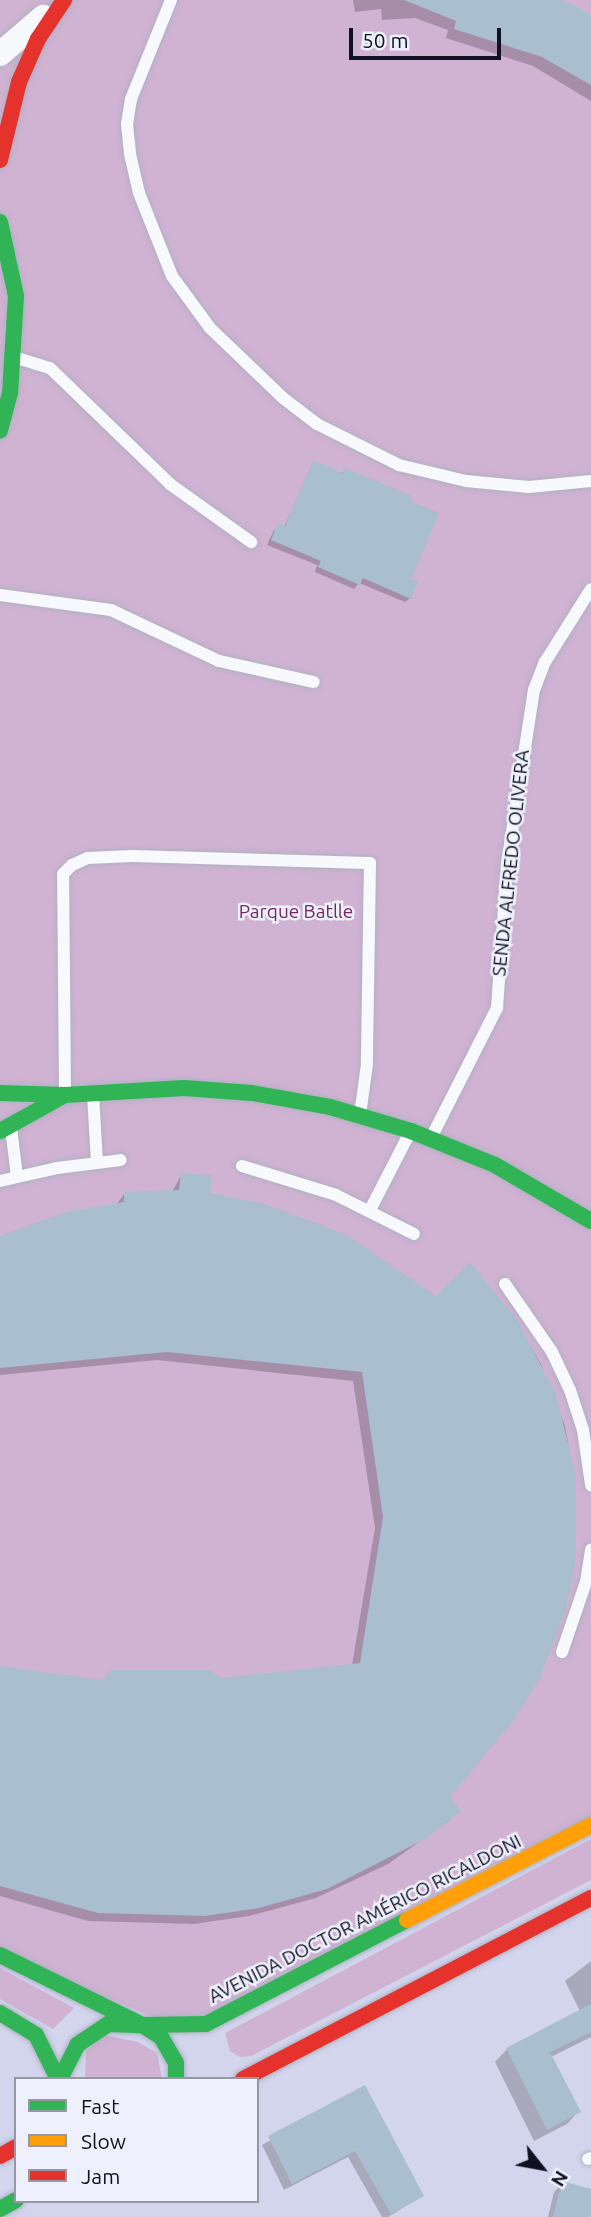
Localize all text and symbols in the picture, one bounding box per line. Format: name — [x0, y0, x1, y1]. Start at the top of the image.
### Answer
scale bar — [353, 14, 505, 58]
text: 50 m — [362, 28, 409, 52]
street label: SENDA ALFREDO OLIVERA — [488, 748, 534, 978]
park label: Parque Batlle — [239, 901, 353, 923]
street label: AVENIDA DOCTOR AMÉRICO RICALDONI — [205, 1830, 525, 2008]
legend — [14, 2077, 259, 2203]
text: Fast — [81, 2094, 119, 2118]
text: Slow — [81, 2129, 126, 2153]
north arrow — [507, 2133, 577, 2203]
text: Jam — [81, 2164, 120, 2188]
text: N — [547, 2167, 573, 2191]

